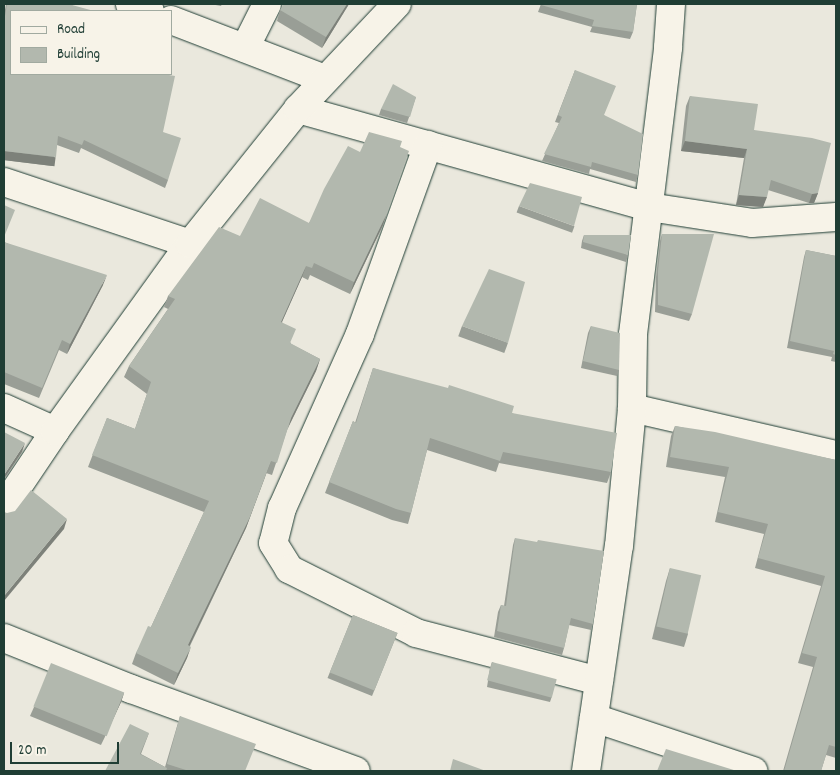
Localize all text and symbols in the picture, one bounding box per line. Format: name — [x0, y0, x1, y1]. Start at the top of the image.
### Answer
legend — [10, 10, 172, 75]
text: Road — [57, 19, 85, 41]
text: Building — [57, 44, 100, 66]
scale bar — [12, 732, 121, 764]
text: 20 m — [18, 740, 46, 762]

